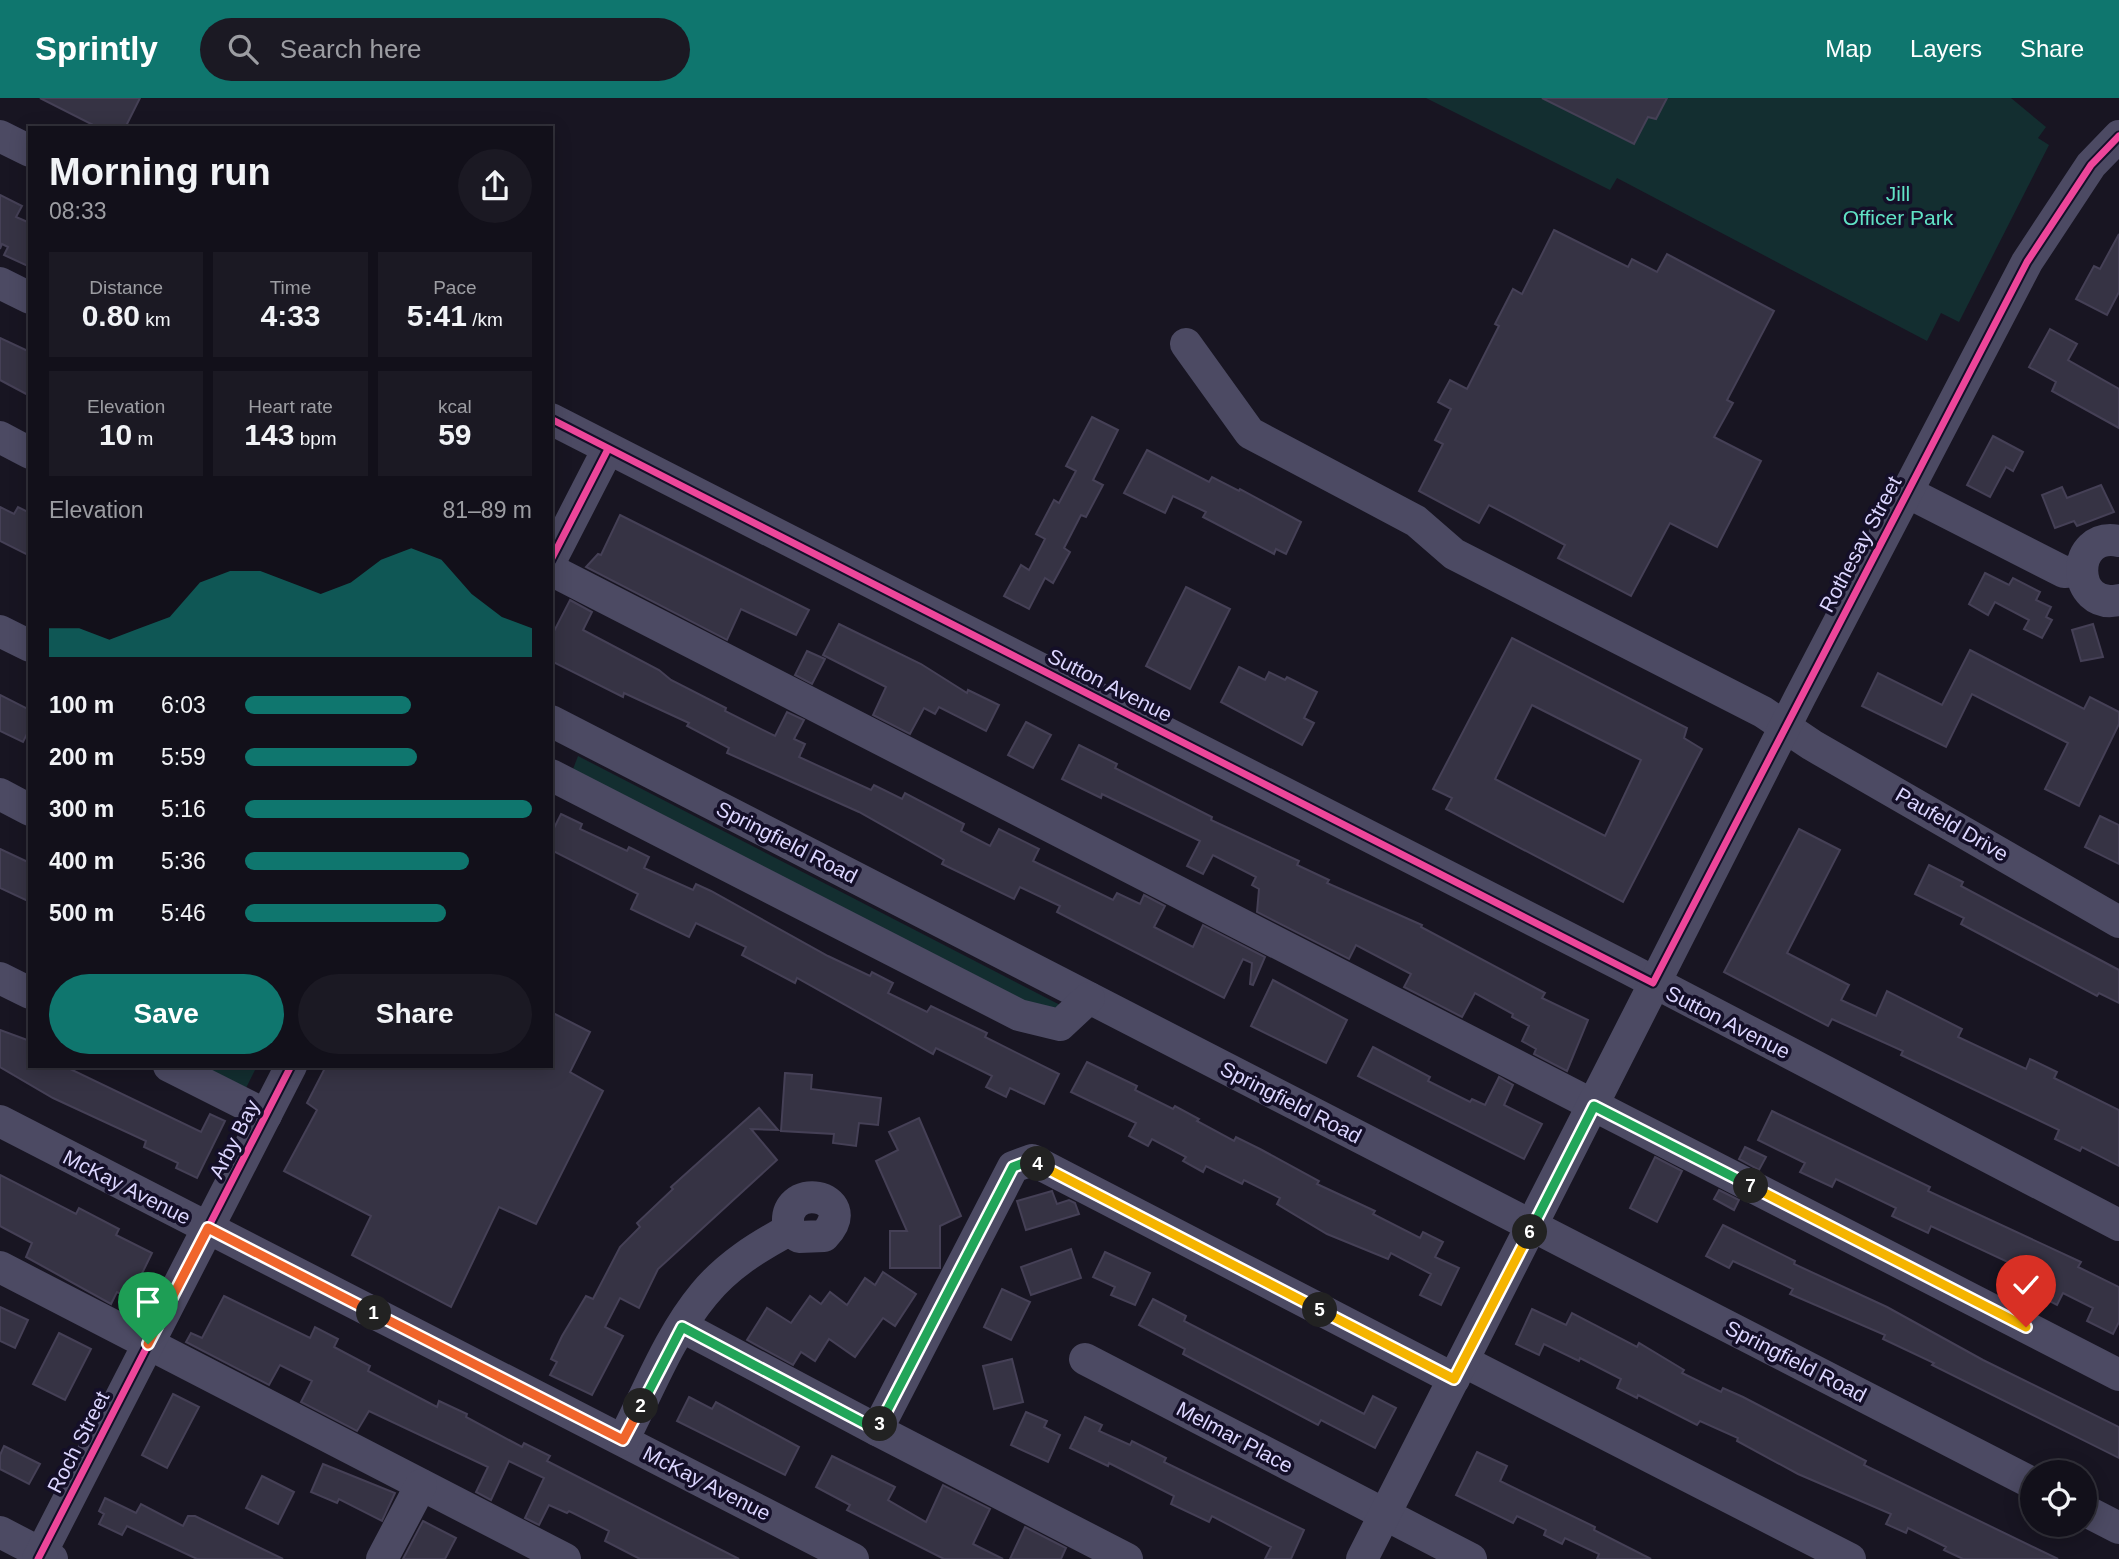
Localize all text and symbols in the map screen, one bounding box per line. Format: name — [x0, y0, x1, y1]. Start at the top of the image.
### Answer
search box — [200, 18, 690, 81]
text: Sprintly — [35, 30, 158, 67]
icon: search — [224, 30, 262, 68]
text: Search here — [280, 34, 422, 64]
text: Map — [1825, 35, 1872, 62]
text: Layers — [1910, 35, 1982, 62]
text: Share — [2020, 35, 2084, 62]
button: share — [458, 149, 532, 223]
text: Morning run — [49, 151, 271, 193]
park label: Jill Officer Park — [1843, 182, 1954, 229]
text: 08:33 — [49, 198, 107, 224]
text: Distance — [89, 277, 163, 298]
text: Time — [270, 277, 311, 298]
text: Pace — [433, 277, 476, 298]
text: 0.80 — [82, 299, 140, 332]
text: 4:33 — [260, 299, 321, 332]
text: 5:41 — [407, 299, 467, 332]
text: km — [140, 309, 171, 330]
text: /km — [467, 309, 503, 330]
text: Elevation — [87, 396, 165, 417]
text: Heart rate — [248, 396, 333, 417]
text: kcal — [438, 396, 472, 417]
text: 10 — [99, 418, 132, 451]
text: 143 — [244, 418, 294, 451]
text: 59 — [438, 418, 472, 451]
text: m — [132, 428, 153, 449]
text: bpm — [294, 428, 337, 449]
street label: Rothesay Street — [1814, 472, 1906, 616]
text: Elevation — [49, 497, 144, 523]
text: 81–89 m — [442, 497, 532, 523]
street label: Sutton Avenue — [1044, 644, 1176, 726]
text: 100 m — [49, 692, 114, 718]
text: 6:03 — [161, 692, 206, 718]
text: 200 m — [49, 744, 114, 770]
text: 5:59 — [161, 744, 206, 770]
street label: Paufeld Drive — [1892, 783, 2012, 865]
text: 300 m — [49, 796, 114, 822]
text: 5:16 — [161, 796, 206, 822]
street label: Springfield Road — [713, 797, 861, 887]
text: 400 m — [49, 848, 114, 874]
text: 5:36 — [161, 848, 206, 874]
text: 500 m — [49, 900, 114, 926]
text: 5:46 — [161, 900, 206, 926]
button: Save — [49, 974, 284, 1054]
button: Share — [298, 974, 532, 1054]
street label: Sutton Avenue — [1662, 981, 1794, 1063]
street label: Springfield Road — [1217, 1057, 1365, 1147]
street label: Arby Bay — [204, 1095, 264, 1182]
street label: McKay Avenue — [60, 1145, 194, 1229]
pin: 4 — [1020, 1146, 1056, 1182]
text: 4 — [1032, 1153, 1043, 1174]
pin: 7 — [1734, 1168, 1768, 1204]
text: 7 — [1745, 1175, 1756, 1196]
pin: 6 — [1512, 1214, 1548, 1250]
text: 6 — [1524, 1221, 1535, 1242]
pin — [1996, 1255, 2056, 1327]
icon: check — [2007, 1266, 2045, 1304]
pin — [118, 1272, 178, 1344]
icon: arrive — [129, 1283, 167, 1321]
pin: 5 — [1302, 1292, 1338, 1328]
pin: 1 — [356, 1296, 392, 1330]
text: 5 — [1314, 1299, 1325, 1320]
text: 1 — [368, 1302, 379, 1323]
street label: Springfield Road — [1722, 1316, 1870, 1406]
street label: Roch Street — [43, 1387, 113, 1497]
pin: 2 — [624, 1388, 658, 1424]
text: 2 — [635, 1395, 646, 1416]
street label: Melmar Place — [1173, 1397, 1297, 1477]
pin: 3 — [862, 1406, 898, 1442]
text: 3 — [874, 1413, 885, 1434]
street label: McKay Avenue — [640, 1441, 774, 1525]
map controls — [2020, 1460, 2097, 1537]
button: locate — [2020, 1460, 2097, 1537]

